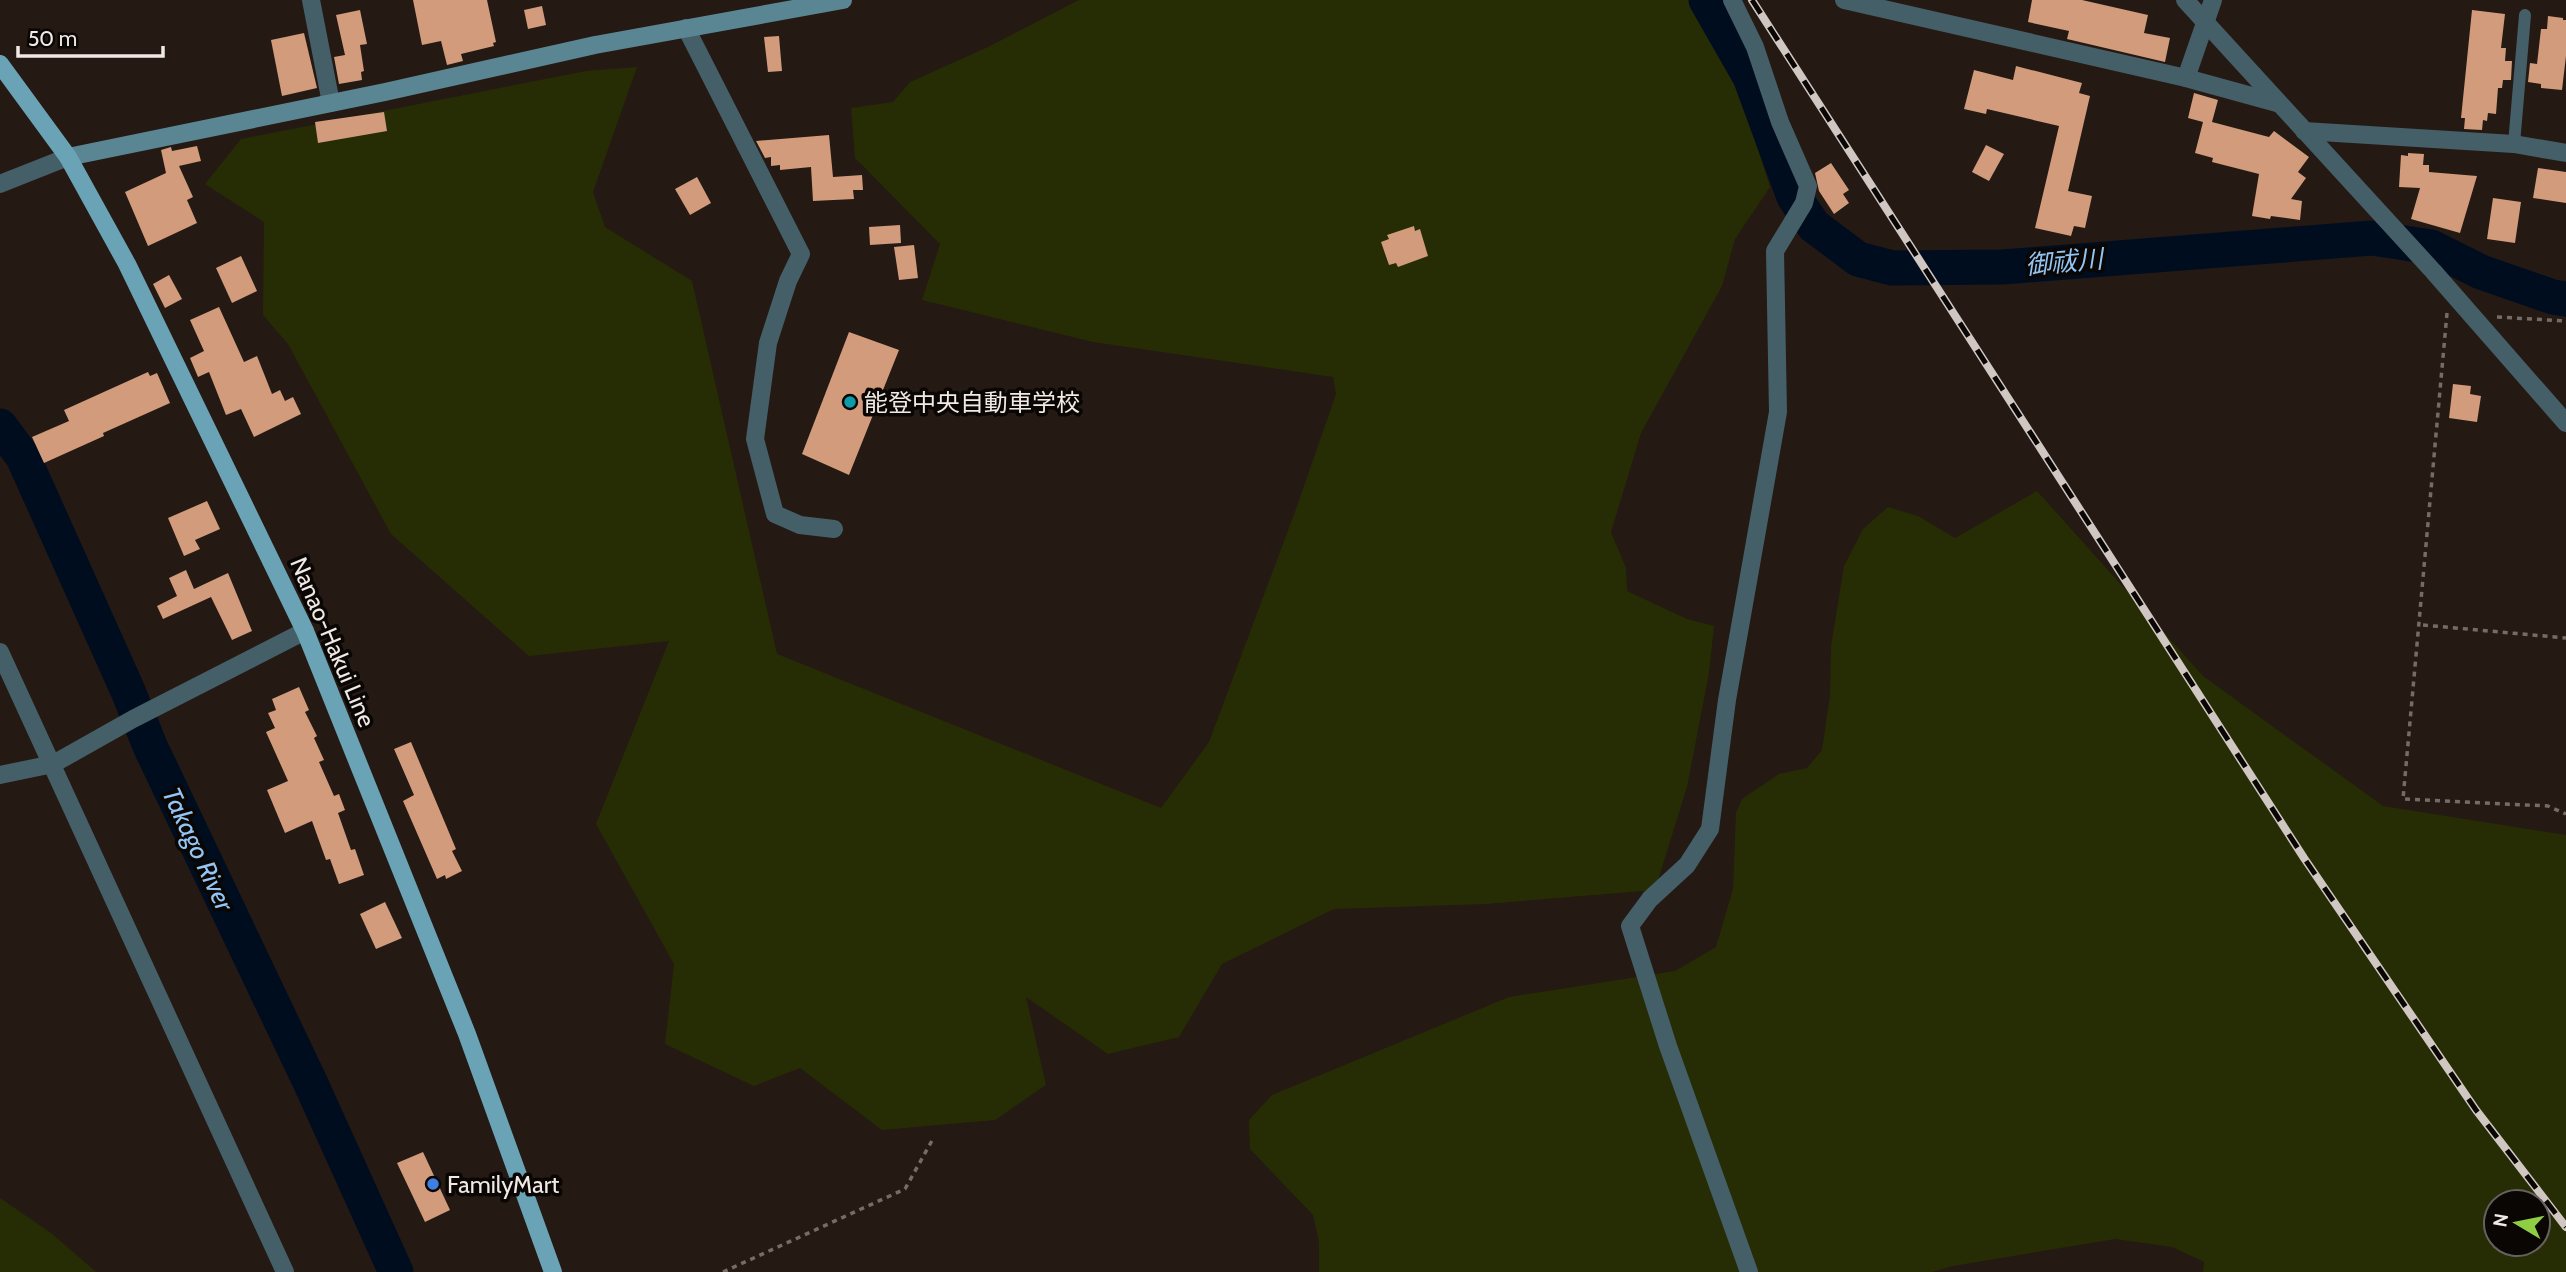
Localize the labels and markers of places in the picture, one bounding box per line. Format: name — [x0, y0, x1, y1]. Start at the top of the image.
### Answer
place label: 能登中央自動車学校 — [864, 388, 1080, 417]
marker: 能登中央自動車学校 — [842, 394, 858, 410]
place label: FamilyMart — [447, 1170, 559, 1199]
marker: FamilyMart — [425, 1176, 441, 1192]

